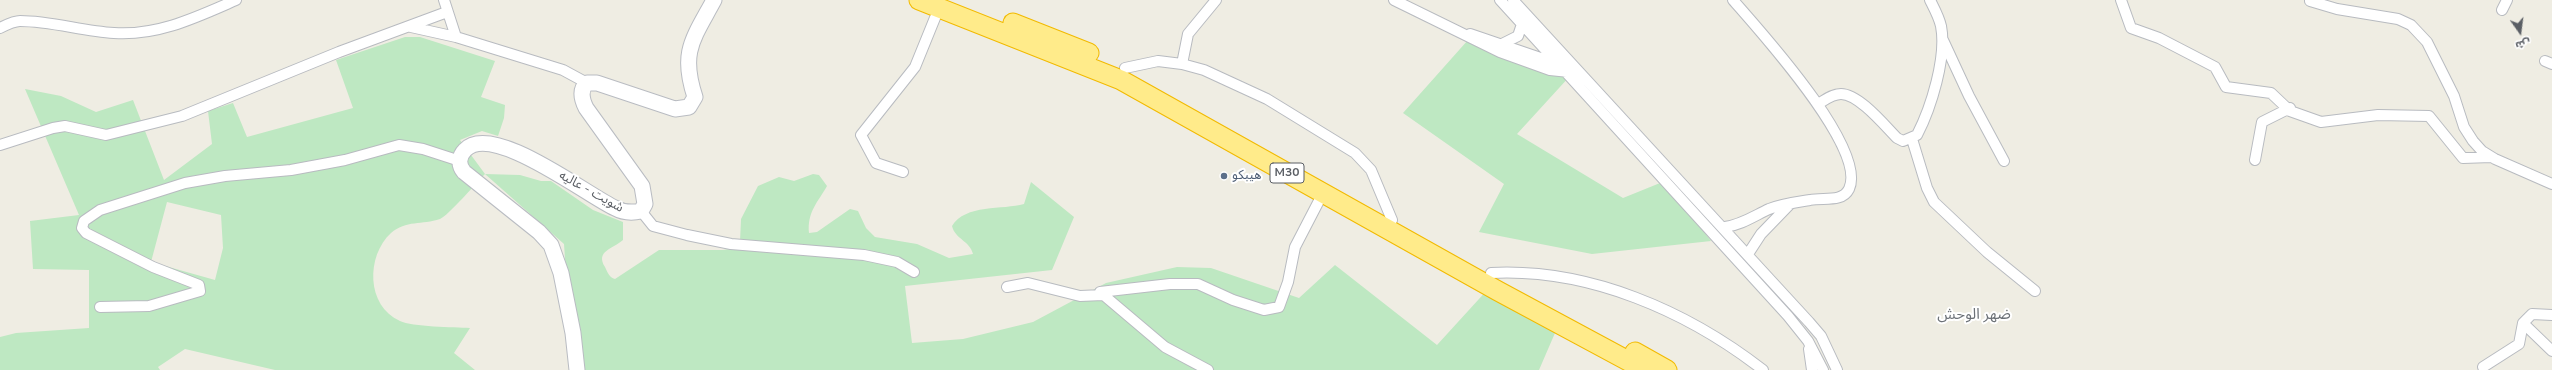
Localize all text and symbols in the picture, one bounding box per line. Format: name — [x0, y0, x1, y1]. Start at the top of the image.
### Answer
north arrow — [2500, 12, 2540, 52]
text: ش — [2514, 35, 2532, 53]
road number: M30 — [1270, 163, 1304, 183]
street label: شويت - عاليه — [556, 168, 626, 216]
place label: هيبكو — [1232, 168, 1262, 184]
marker: هيبكو — [1219, 171, 1229, 181]
district label: ضهر الوحش — [1937, 306, 2011, 324]

